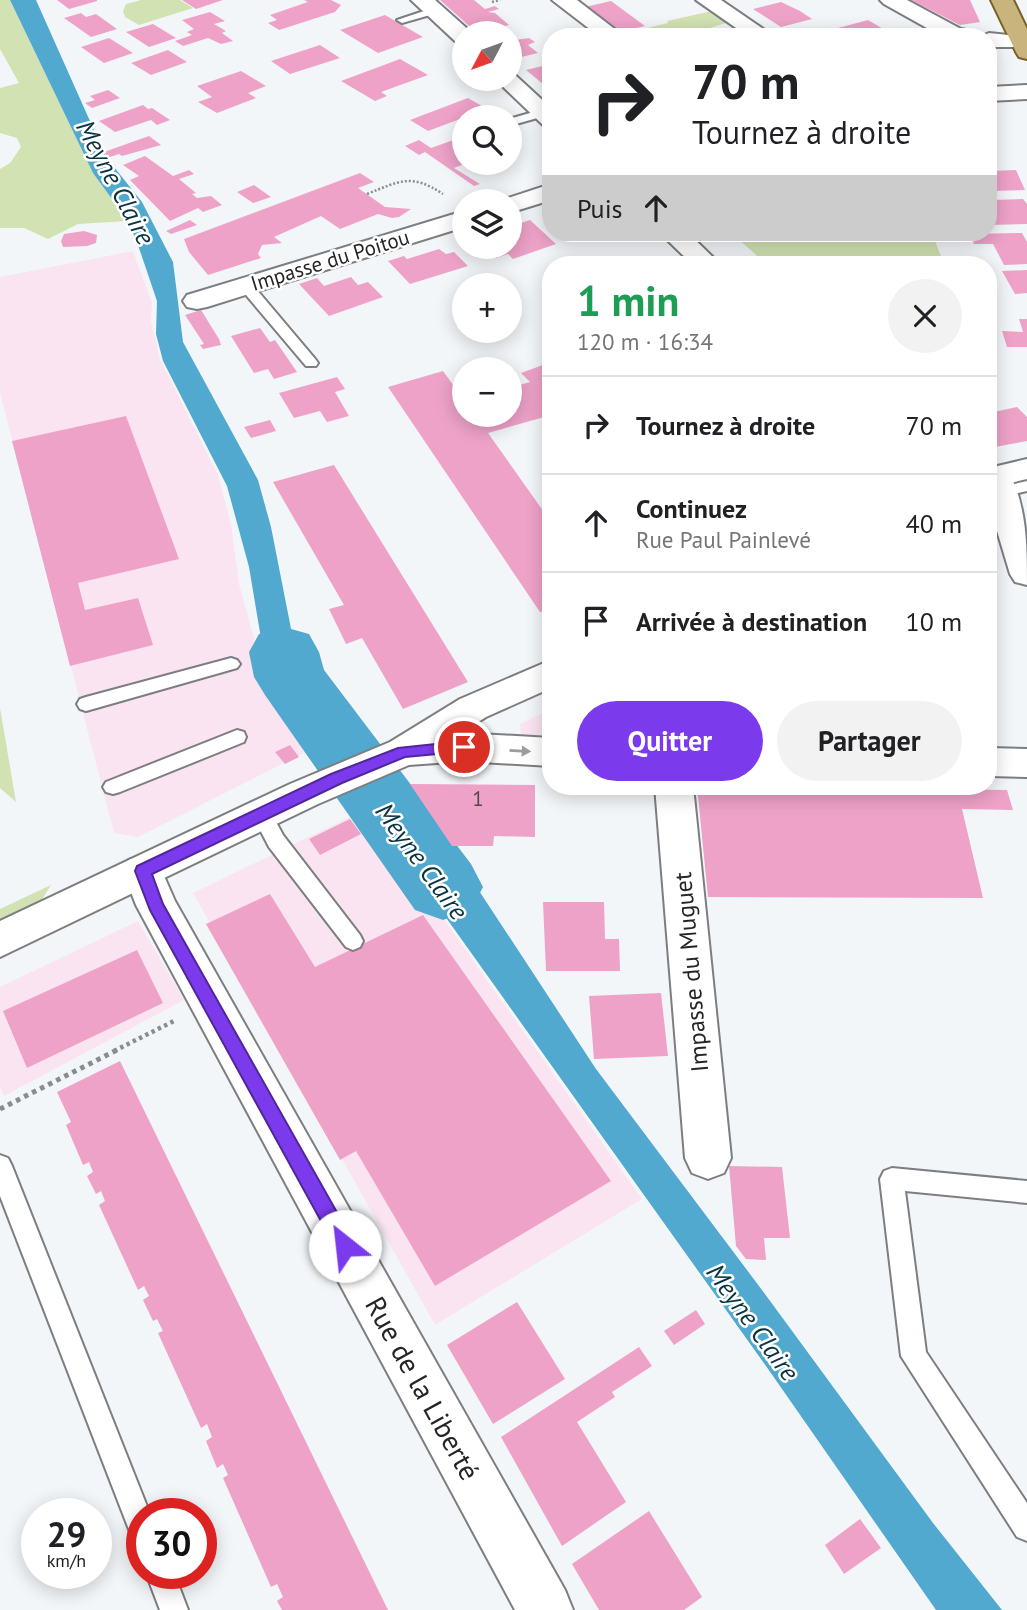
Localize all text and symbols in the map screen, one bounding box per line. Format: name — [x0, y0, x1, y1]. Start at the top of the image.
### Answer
north arrow — [452, 21, 522, 91]
map controls — [452, 21, 522, 427]
text: 70 m — [692, 49, 799, 113]
icon: right — [577, 56, 668, 147]
button: search — [452, 105, 522, 175]
text: Tournez à droite — [692, 111, 911, 153]
water label: Meyne Claire — [69, 114, 163, 250]
button: layers — [452, 189, 522, 259]
icon: ahead — [637, 189, 675, 227]
text: Puis — [577, 192, 623, 225]
street label: Impasse du Poitou — [247, 223, 413, 297]
button: + — [452, 273, 522, 343]
text: 1 min — [577, 273, 679, 328]
button: close — [888, 279, 962, 353]
text: 120 m · 16:34 — [577, 327, 713, 356]
button: − — [452, 357, 522, 427]
icon: right — [577, 406, 615, 444]
text: Tournez à droite — [636, 409, 815, 442]
text: 70 m — [906, 409, 962, 442]
text: Continuez — [636, 492, 747, 525]
icon: ahead — [577, 504, 615, 542]
text: 40 m — [906, 507, 962, 540]
text: Rue Paul Painlevé — [636, 525, 811, 554]
icon: arrive — [577, 602, 615, 640]
text: Arrivée à destination — [636, 605, 867, 638]
text: 10 m — [906, 605, 962, 638]
button: Quitter — [577, 701, 763, 781]
button: Partager — [777, 701, 962, 781]
pin — [434, 717, 494, 777]
icon: arrive — [445, 728, 483, 766]
one-way arrow — [509, 745, 531, 756]
house number: 1 — [472, 785, 484, 812]
water label: Meyne Claire — [368, 796, 476, 926]
street label: Impasse du Muguet — [667, 871, 715, 1073]
position arrow — [308, 1209, 382, 1283]
water label: Meyne Claire — [699, 1257, 807, 1387]
street label: Rue de la Liberté — [357, 1290, 489, 1486]
speed limit sign: 30 — [126, 1498, 217, 1589]
text: 29 — [47, 1511, 86, 1557]
text: km/h — [47, 1549, 86, 1572]

